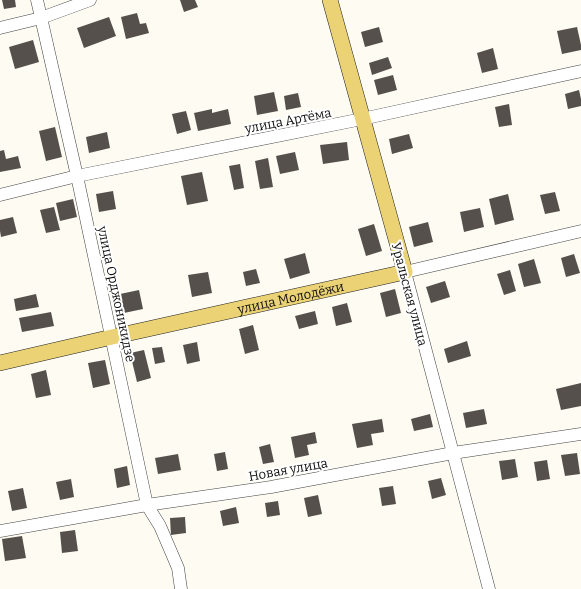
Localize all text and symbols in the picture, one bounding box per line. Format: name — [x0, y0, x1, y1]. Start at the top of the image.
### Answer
street label: улица Артёма — [243, 105, 333, 136]
street label: улица Орджоникидзе — [95, 224, 138, 363]
street label: Уральская улица — [388, 241, 431, 348]
street label: улица Молодёжи — [235, 279, 346, 317]
street label: Новая улица — [247, 455, 329, 484]

